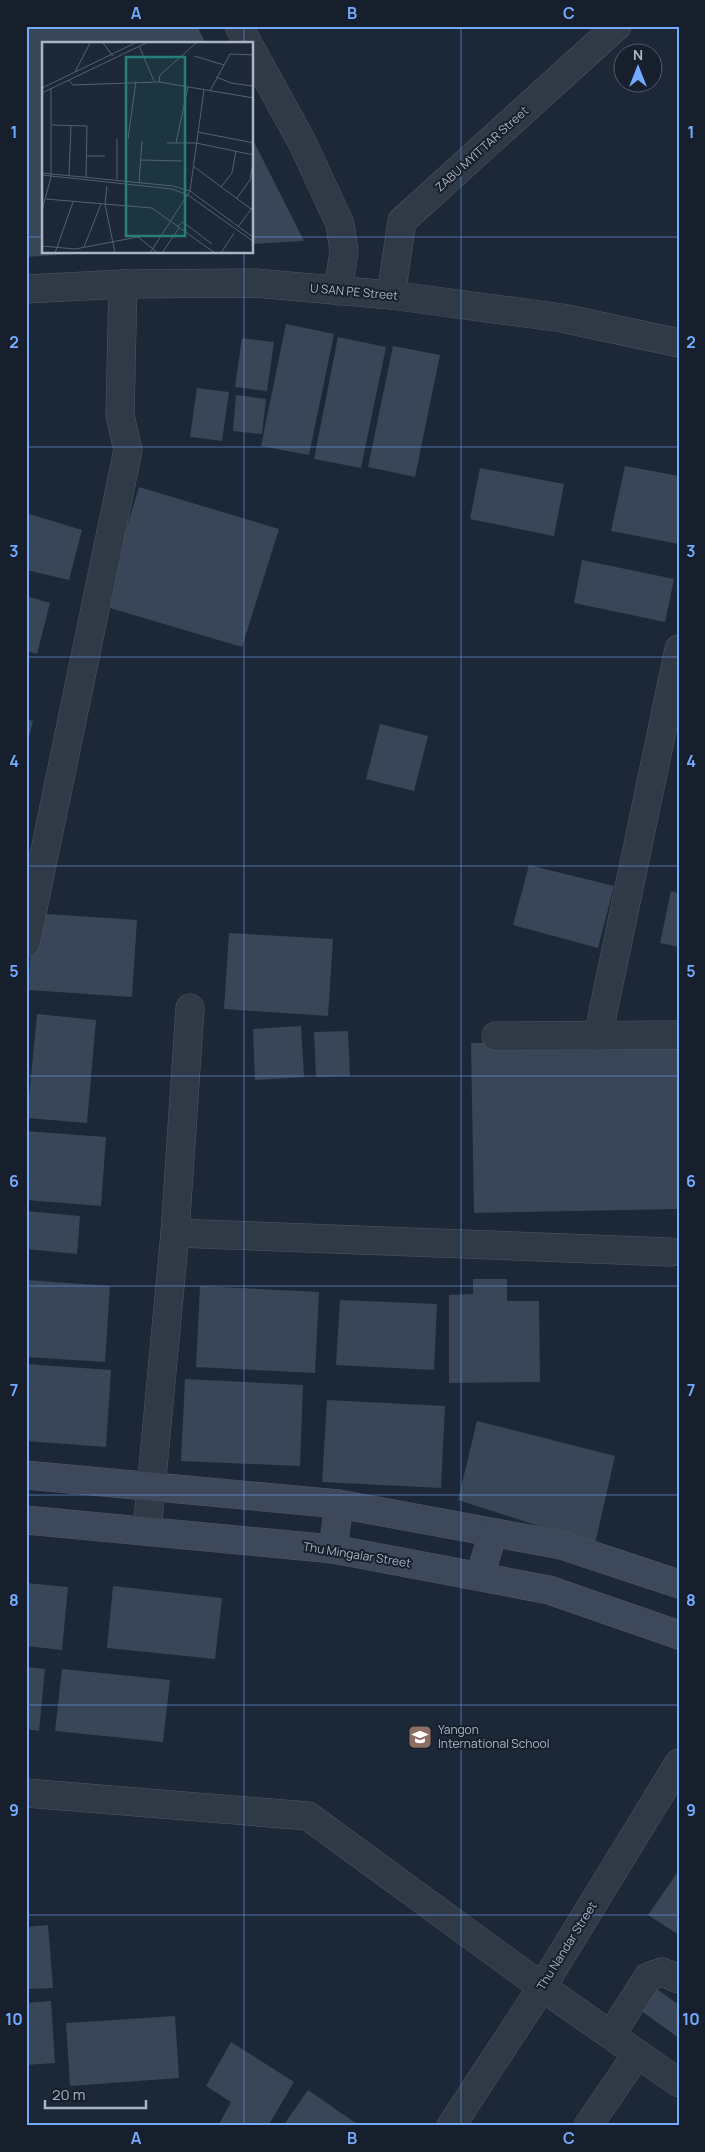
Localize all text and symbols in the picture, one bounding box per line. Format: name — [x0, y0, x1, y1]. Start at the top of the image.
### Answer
text: A — [131, 2, 142, 24]
text: B — [347, 2, 357, 24]
text: C — [563, 2, 575, 24]
inset map — [42, 42, 254, 254]
north arrow — [612, 42, 662, 92]
text: N — [633, 45, 643, 64]
street label: ZABU MYITTAR Street — [431, 102, 532, 195]
text: 1 — [10, 121, 18, 143]
text: 1 — [687, 121, 695, 143]
street label: U SAN PE Street — [309, 279, 399, 304]
text: 2 — [9, 331, 19, 353]
text: 2 — [686, 331, 696, 353]
text: 3 — [9, 540, 19, 562]
text: 3 — [686, 540, 696, 562]
text: 4 — [9, 750, 19, 772]
text: 4 — [686, 750, 696, 772]
text: 5 — [9, 960, 19, 982]
text: 5 — [686, 960, 696, 982]
text: 6 — [9, 1170, 19, 1192]
text: 6 — [686, 1170, 696, 1192]
text: 7 — [10, 1379, 18, 1401]
text: 7 — [687, 1379, 695, 1401]
street label: Thu Mingalar Street — [302, 1538, 412, 1571]
text: 8 — [9, 1589, 19, 1611]
text: 8 — [686, 1589, 696, 1611]
place label: Yangon International School — [438, 1721, 550, 1752]
school or university icon: Yangon International School — [407, 1724, 433, 1750]
text: 9 — [9, 1799, 19, 1821]
text: 9 — [686, 1799, 696, 1821]
street label: Thu Nandar Street — [532, 1898, 601, 1993]
text: 10 — [5, 2008, 23, 2030]
text: 10 — [682, 2008, 700, 2030]
scale bar — [45, 2077, 146, 2109]
text: 20 m — [52, 2084, 85, 2105]
text: A — [131, 2127, 142, 2149]
text: B — [347, 2127, 357, 2149]
text: C — [563, 2127, 575, 2149]

